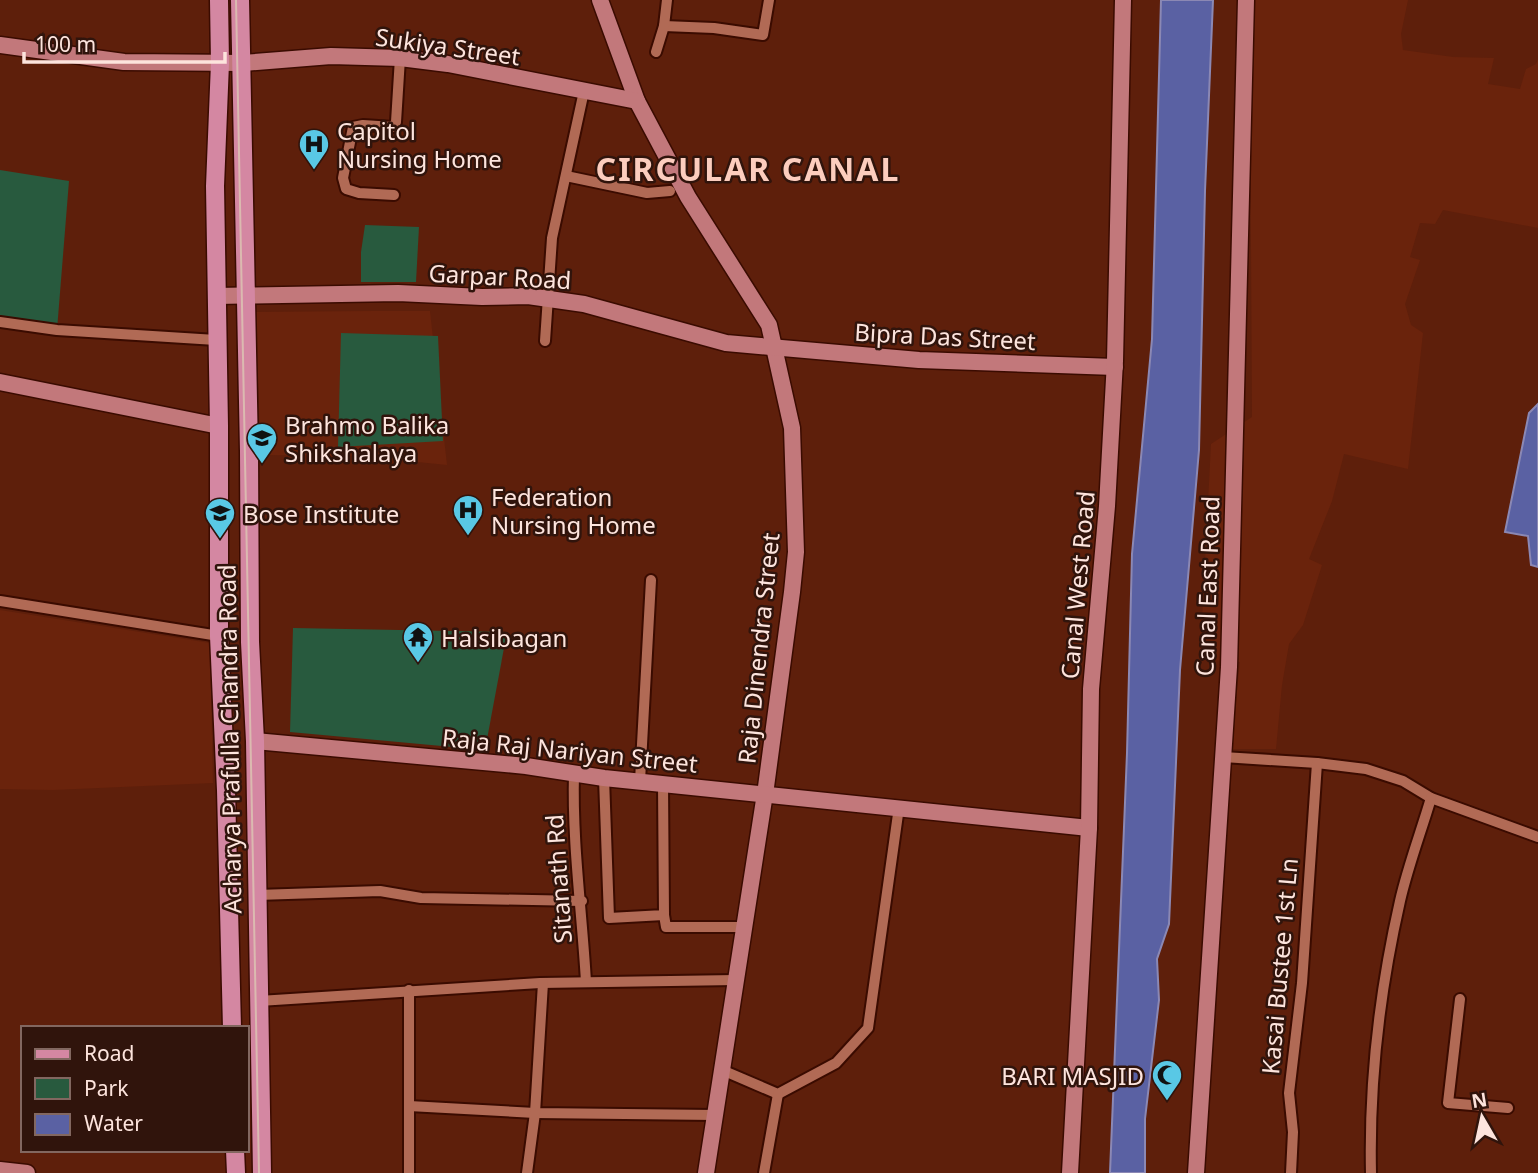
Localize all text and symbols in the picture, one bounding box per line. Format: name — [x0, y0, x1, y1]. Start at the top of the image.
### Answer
street label: Sukiya Street — [373, 20, 523, 73]
scale bar — [24, 21, 226, 65]
text: 100 m — [35, 30, 96, 58]
place label: Capitol Nursing Home — [337, 114, 502, 175]
hospital icon: Capitol Nursing Home — [297, 127, 331, 171]
district label: CIRCULAR CANAL — [596, 147, 900, 190]
street label: Garpar Road — [428, 256, 572, 296]
street label: Bipra Das Street — [854, 315, 1037, 357]
place label: Brahmo Balika Shikshalaya — [285, 408, 449, 469]
school or university icon: Brahmo Balika Shikshalaya — [245, 421, 279, 465]
place label: Federation Nursing Home — [491, 480, 656, 541]
street label: Canal West Road — [1052, 490, 1102, 680]
hospital icon: Federation Nursing Home — [451, 493, 485, 537]
street label: Canal East Road — [1187, 495, 1227, 677]
school or university icon: Bose Institute — [203, 496, 237, 540]
place label: Bose Institute — [243, 497, 399, 530]
street label: Raja Dinendra Street — [729, 531, 787, 765]
street label: Acharya Prafulla Chandra Road — [209, 564, 249, 914]
temple icon: Halsibagan — [401, 620, 435, 664]
place label: Halsibagan — [441, 621, 567, 654]
street label: Raja Raj Nariyan Street — [441, 720, 700, 780]
street label: Sitanath Rd — [537, 813, 579, 945]
street label: Kasai Bustee 1st Ln — [1253, 856, 1305, 1076]
legend — [21, 1026, 248, 1152]
text: Road — [84, 1039, 134, 1067]
mosque icon: BARI MASJID — [1150, 1058, 1184, 1102]
place label: BARI MASJID — [1001, 1059, 1144, 1092]
text: Park — [84, 1074, 129, 1102]
north arrow — [1447, 1082, 1517, 1152]
text: N — [1470, 1086, 1489, 1114]
text: Water — [84, 1109, 143, 1137]

